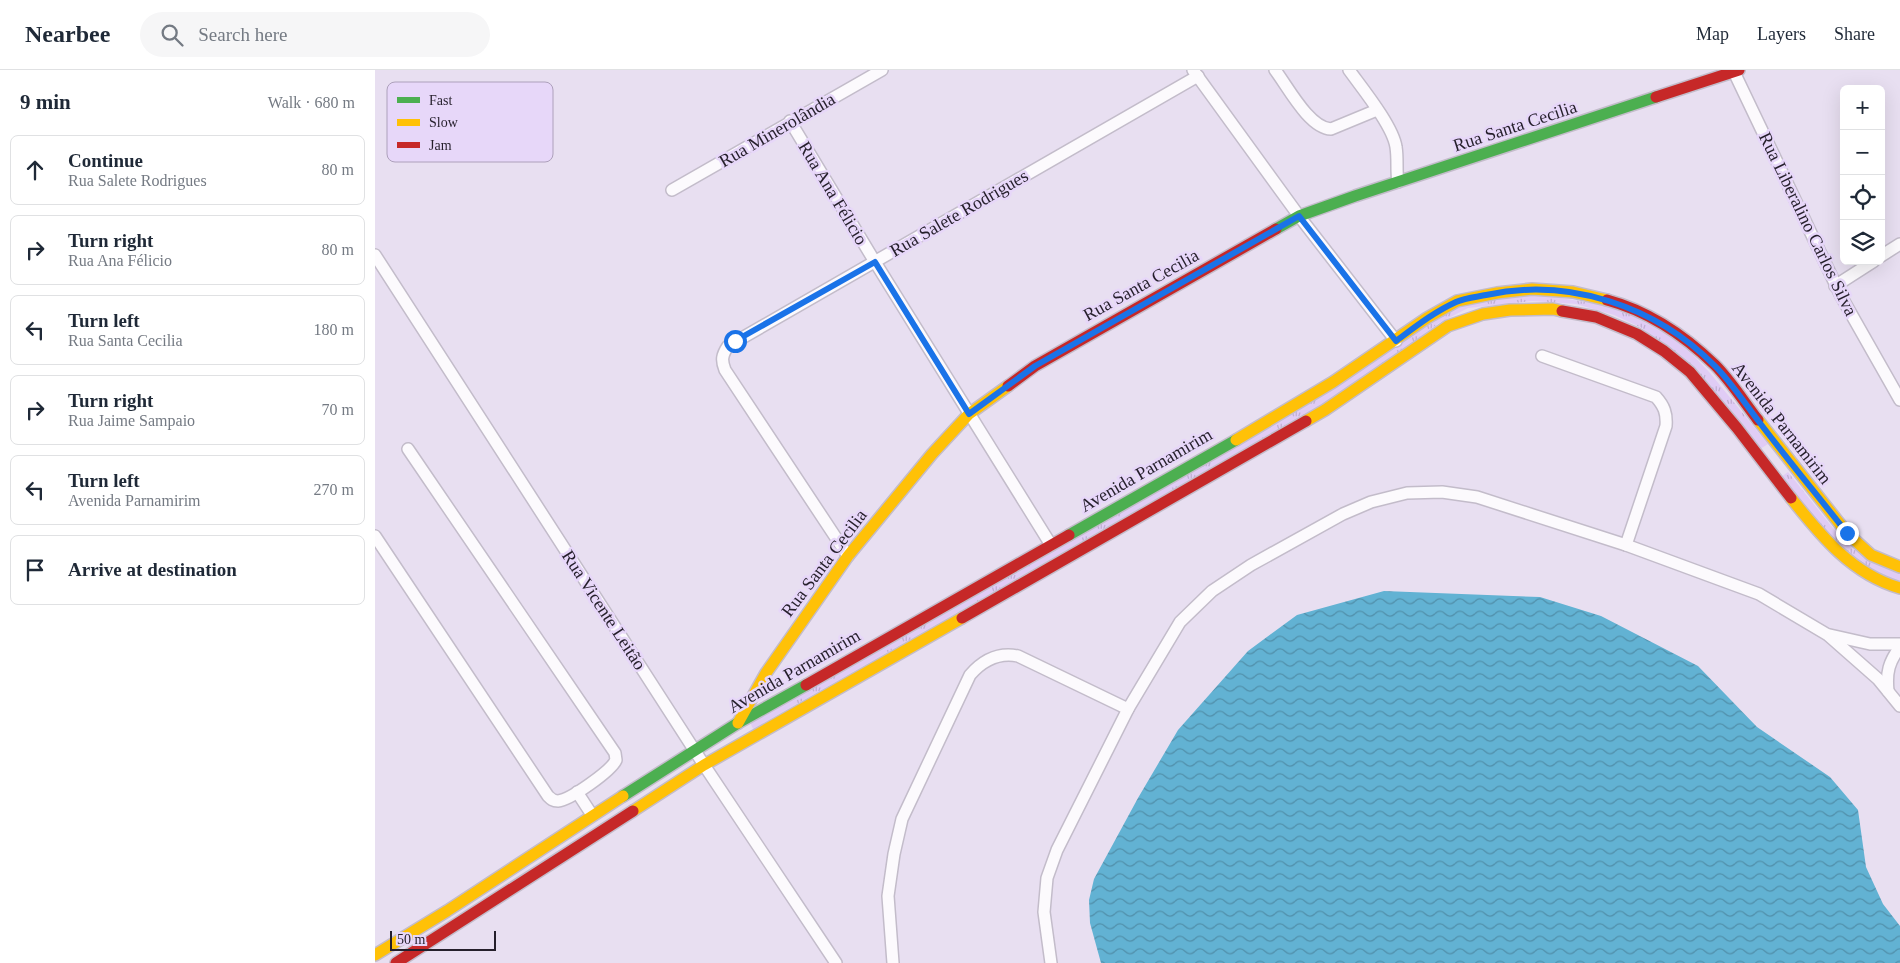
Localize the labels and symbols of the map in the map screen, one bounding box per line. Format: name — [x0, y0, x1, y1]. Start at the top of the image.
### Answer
legend — [387, 82, 553, 162]
street label: Rua Minerolândia — [716, 89, 839, 171]
text: Fast — [429, 93, 452, 108]
street label: Rua Santa Cecilia — [1451, 97, 1579, 155]
text: Slow — [429, 115, 459, 130]
street label: Rua Liberalino Carlos Silva — [1755, 129, 1861, 319]
text: Jam — [429, 138, 452, 153]
street label: Rua Ana Félicio — [794, 138, 872, 248]
street label: Rua Salete Rodrigues — [886, 165, 1032, 261]
street label: Rua Santa Cecilia — [1080, 245, 1202, 325]
route start — [724, 330, 747, 353]
street label: Avenida Parnamirim — [1728, 358, 1836, 488]
street label: Avenida Parnamirim — [1076, 424, 1216, 516]
street label: Rua Santa Cecilia — [777, 505, 871, 621]
route end — [1836, 522, 1859, 545]
street label: Rua Vicente Leitão — [558, 546, 650, 674]
street label: Avenida Parnamirim — [724, 625, 864, 717]
scale bar — [390, 928, 496, 951]

